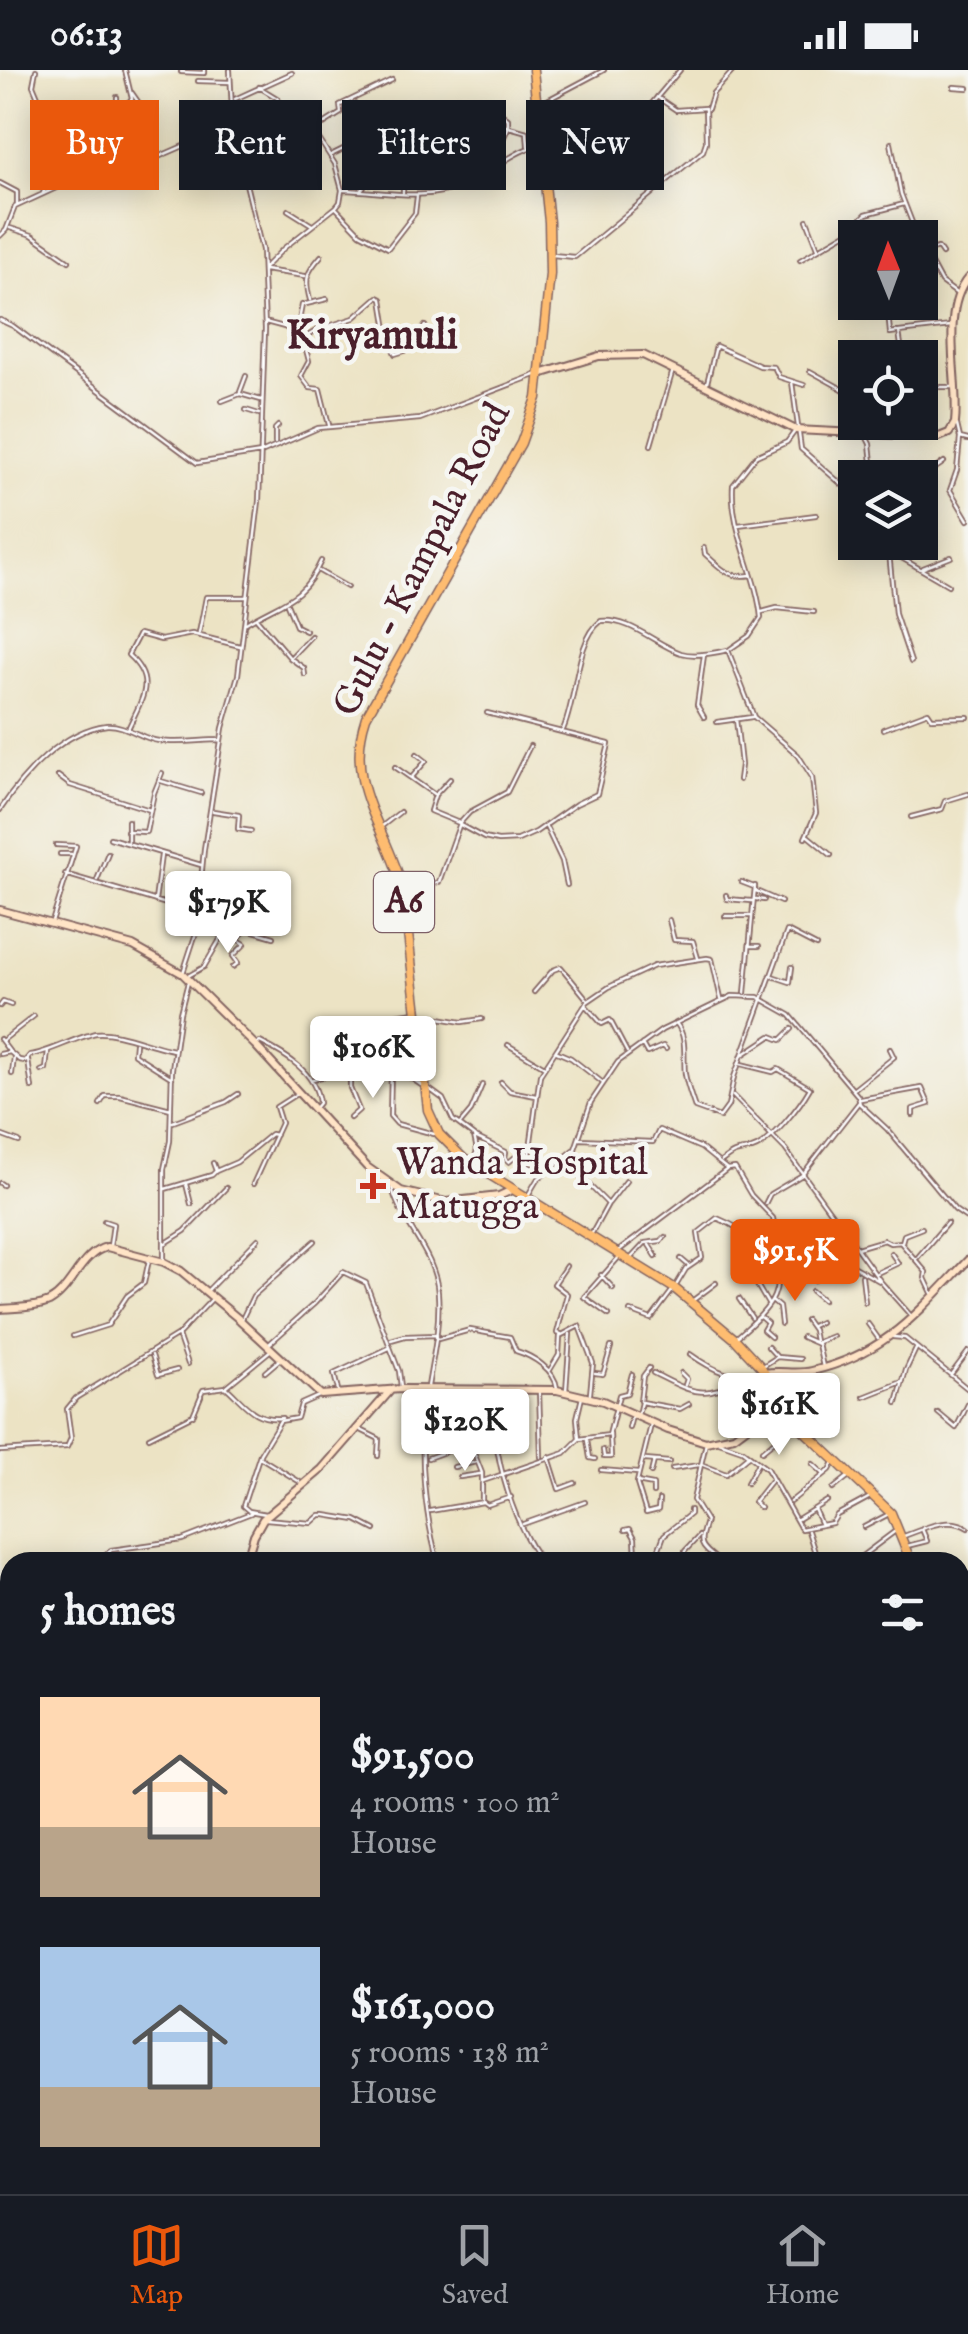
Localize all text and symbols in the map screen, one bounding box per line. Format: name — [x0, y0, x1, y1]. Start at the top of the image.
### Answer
text: 06:13 — [50, 11, 123, 59]
chip: Buy — [30, 100, 159, 190]
chip: Rent — [179, 100, 322, 190]
chip: Filters — [342, 100, 506, 190]
chip: New — [526, 100, 664, 190]
north arrow — [838, 220, 938, 320]
map controls — [838, 220, 938, 560]
district label: Kiryamuli — [286, 310, 458, 363]
button: locate — [838, 340, 938, 440]
street label: Gulu - Kampala Road — [323, 395, 523, 725]
button: layers — [838, 460, 938, 560]
pin: $179K — [158, 871, 298, 956]
road number: A6 — [374, 872, 434, 932]
text: $179K — [187, 883, 269, 924]
pin: $106K — [303, 1016, 443, 1101]
text: $106K — [332, 1028, 414, 1069]
place label: Wanda Hospital Matugga — [396, 1140, 648, 1232]
marker: Wanda Hospital Matugga — [360, 1173, 386, 1199]
pin: $91.5K — [714, 1219, 876, 1304]
text: $91.5K — [752, 1231, 838, 1272]
pin: $161K — [709, 1373, 849, 1458]
text: $161K — [740, 1385, 818, 1426]
pin: $120K — [395, 1389, 535, 1474]
text: $120K — [423, 1401, 507, 1442]
icon: filters — [875, 1585, 930, 1640]
text: 5 homes — [40, 1586, 176, 1639]
text: $91,500 — [350, 1730, 475, 1783]
icon: home — [120, 1737, 240, 1857]
text: 4 rooms · 100 m² — [350, 1783, 560, 1824]
text: House — [350, 1824, 437, 1865]
text: $161,000 — [350, 1980, 495, 2033]
icon: home — [120, 1987, 240, 2107]
text: 5 rooms · 138 m² — [350, 2033, 549, 2074]
text: House — [350, 2074, 437, 2115]
tab: Map — [129, 2218, 184, 2313]
tab: Saved — [442, 2218, 508, 2313]
tab: Home — [766, 2218, 839, 2313]

